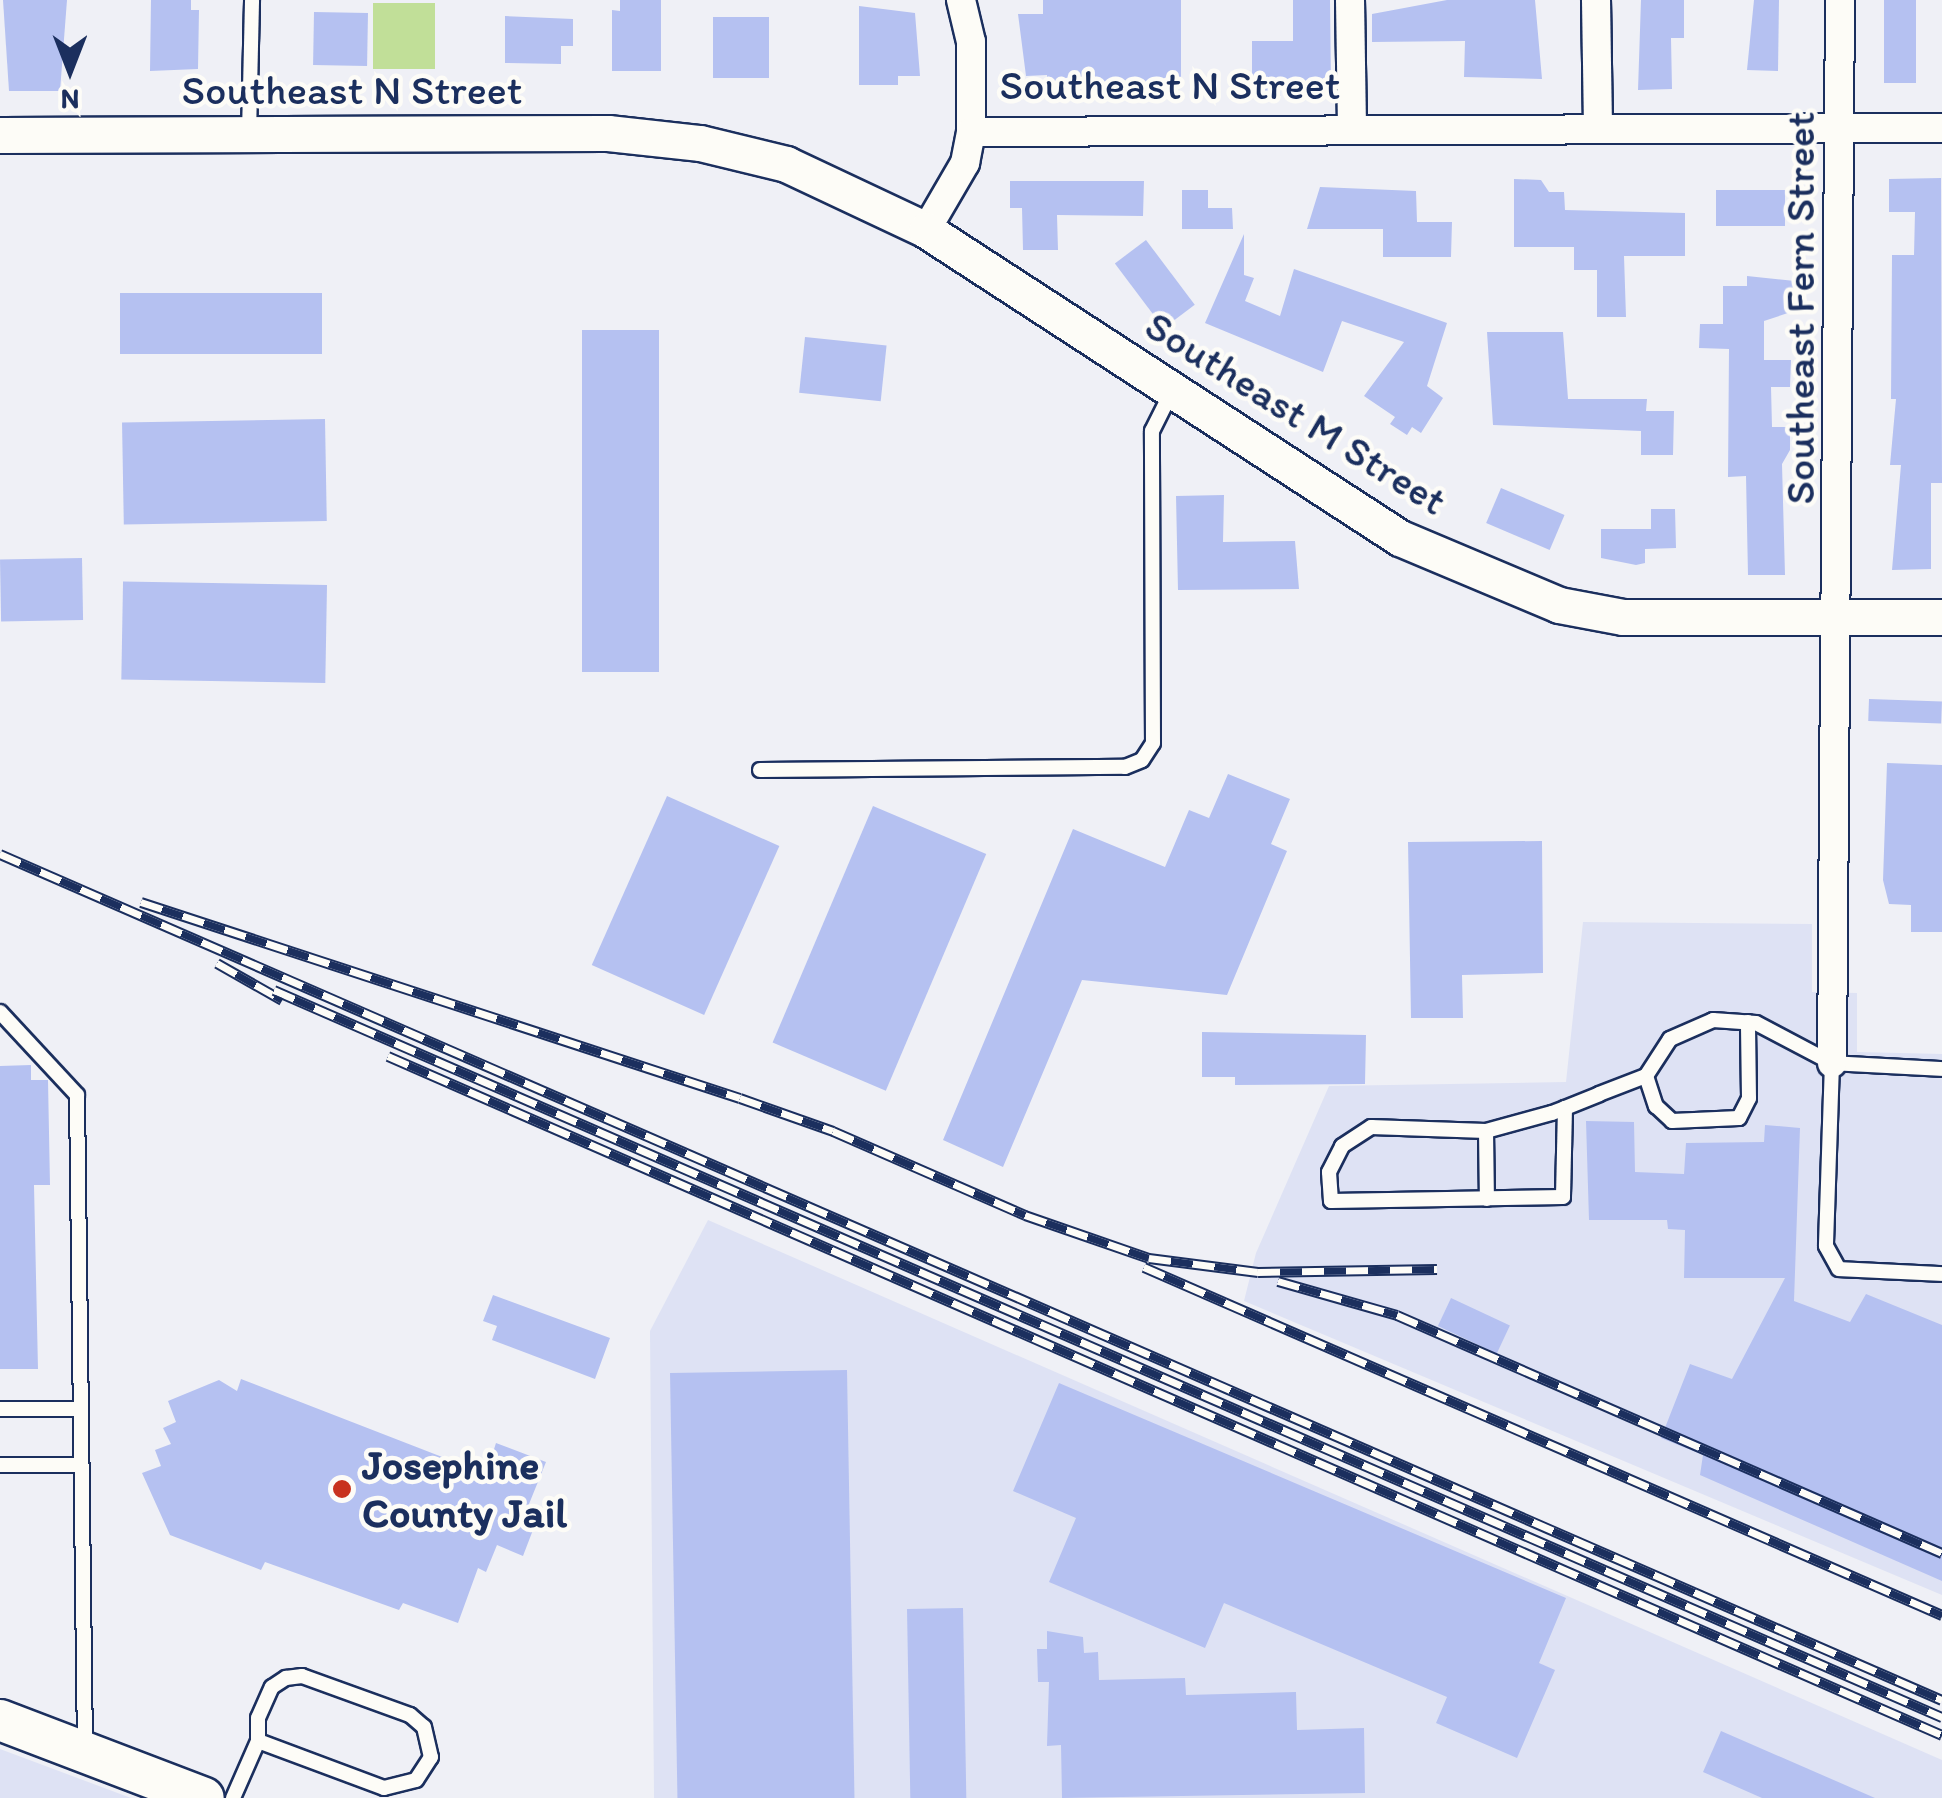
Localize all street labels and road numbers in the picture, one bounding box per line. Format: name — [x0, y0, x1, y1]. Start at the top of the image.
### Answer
street label: Southeast N Street — [1000, 60, 1340, 110]
street label: Southeast N Street — [182, 65, 522, 115]
street label: Southeast Fern Street — [1775, 112, 1825, 504]
street label: Southeast M Street — [1136, 300, 1456, 526]

